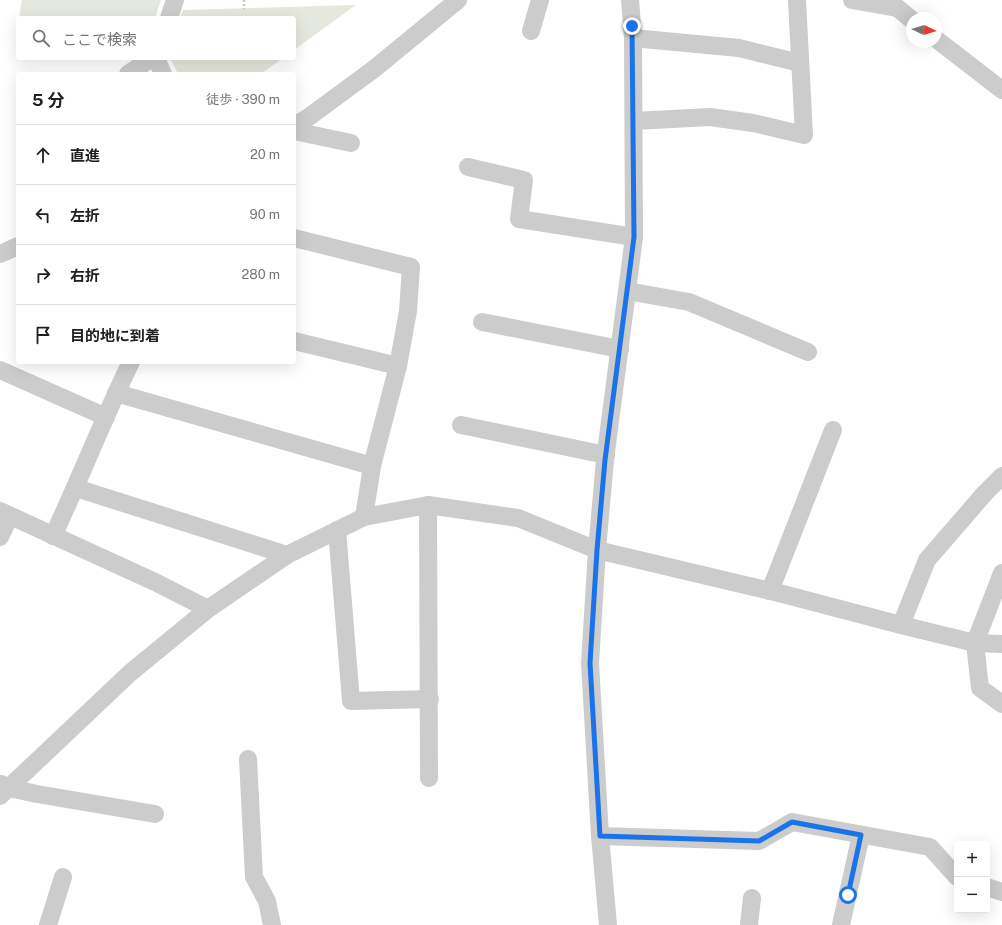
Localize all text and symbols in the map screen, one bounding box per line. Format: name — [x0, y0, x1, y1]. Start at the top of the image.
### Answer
north arrow — [906, 12, 942, 48]
search box — [16, 16, 296, 60]
route end — [623, 17, 641, 35]
icon: search — [30, 27, 52, 49]
text: ここで検索 — [62, 31, 137, 48]
text: 5 分 — [32, 90, 64, 110]
text: 徒歩 · 390 m — [206, 92, 280, 107]
icon: ahead — [32, 144, 54, 166]
text: 直進 — [70, 147, 100, 164]
text: 20 m — [250, 147, 280, 162]
icon: left — [32, 204, 54, 226]
text: 左折 — [70, 207, 100, 224]
text: 90 m — [250, 207, 280, 222]
icon: right — [32, 264, 54, 286]
text: 右折 — [70, 267, 100, 284]
text: 280 m — [242, 267, 280, 282]
icon: arrive — [32, 324, 54, 346]
text: 目的地に到着 — [70, 327, 160, 344]
map controls — [954, 841, 990, 913]
button: + — [954, 841, 990, 877]
button: − — [954, 877, 990, 913]
route start — [839, 886, 857, 904]

